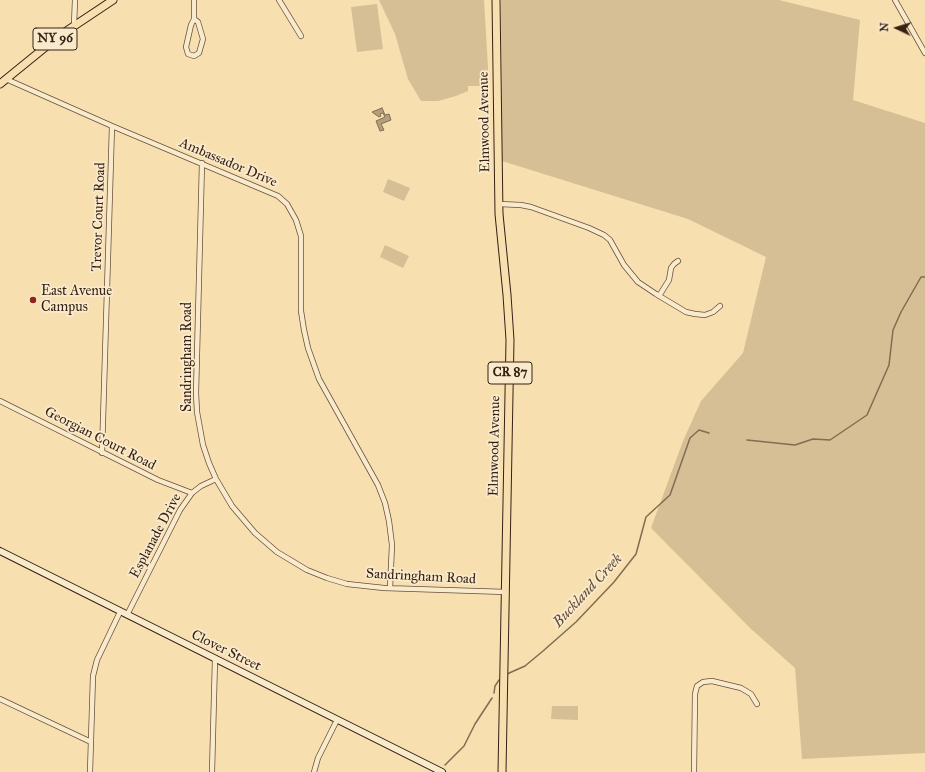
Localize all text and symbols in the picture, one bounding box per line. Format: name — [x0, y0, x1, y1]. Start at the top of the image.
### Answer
north arrow — [877, 8, 917, 48]
text: N — [878, 22, 891, 32]
road number: NY 96 — [33, 28, 77, 50]
street label: Elmwood Avenue — [476, 71, 494, 173]
street label: Ambassador Drive — [177, 135, 279, 191]
street label: Trevor Court Road — [89, 162, 109, 272]
place label: East Avenue Campus — [41, 284, 112, 316]
marker: East Avenue Campus — [28, 295, 38, 305]
street label: Sandringham Road — [180, 302, 196, 412]
road number: CR 87 — [488, 362, 532, 384]
street label: Elmwood Avenue — [486, 395, 504, 497]
street label: Georgian Court Road — [42, 404, 158, 474]
street label: Esplanade Drive — [127, 491, 185, 581]
water label: Buckland Creek — [549, 550, 627, 632]
street label: Sandringham Road — [366, 566, 476, 588]
street label: Clover Street — [188, 627, 264, 675]

